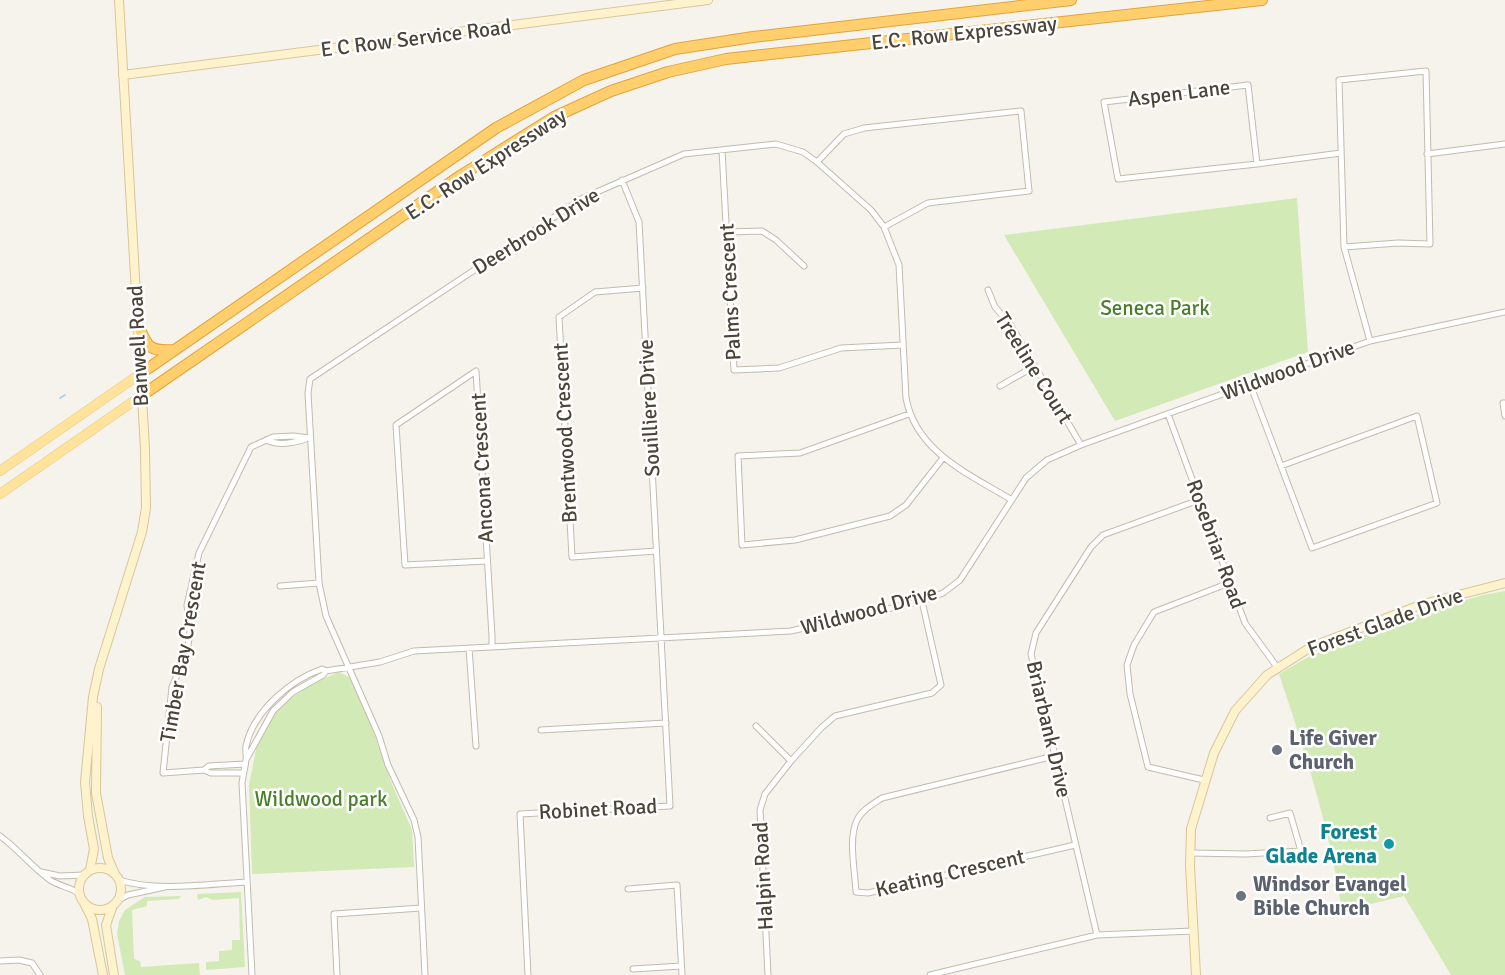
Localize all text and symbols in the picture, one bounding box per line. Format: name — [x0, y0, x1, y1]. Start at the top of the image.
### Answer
street label: E.C. Row Expressway — [870, 10, 1058, 56]
street label: E C Row Service Road — [319, 13, 513, 63]
street label: Aspen Lane — [1126, 74, 1232, 112]
street label: E.C. Row Expressway — [401, 102, 571, 226]
street label: Deerbrook Drive — [468, 182, 604, 280]
street label: Palms Crescent — [713, 223, 747, 361]
street label: Banwell Road — [122, 285, 154, 407]
park label: Seneca Park — [1100, 295, 1210, 321]
street label: Treeline Court — [989, 307, 1079, 429]
street label: Wildwood Drive — [1218, 334, 1358, 406]
street label: Souilliere Drive — [632, 339, 666, 477]
street label: Brentwood Crescent — [547, 342, 583, 524]
street label: Ancona Crescent — [465, 392, 499, 544]
street label: Rosebriar Road — [1181, 476, 1251, 612]
street label: Timber Bay Crescent — [154, 560, 212, 744]
street label: Wildwood Drive — [798, 579, 940, 641]
street label: Forest Glade Drive — [1304, 582, 1466, 662]
street label: Briarbank Drive — [1021, 658, 1077, 800]
place label: Life Giver Church — [1289, 725, 1378, 775]
marker: Life Giver Church — [1270, 743, 1284, 757]
park label: Wildwood park — [254, 786, 388, 812]
street label: Robinet Road — [538, 793, 658, 825]
place label: Forest Glade Arena — [1265, 819, 1377, 869]
street label: Halpin Road — [747, 821, 779, 931]
marker: Forest Glade Arena — [1382, 837, 1396, 851]
street label: Keating Crescent — [873, 843, 1027, 903]
place label: Windsor Evangel Bible Church — [1253, 871, 1407, 921]
marker: Windsor Evangel Bible Church — [1234, 889, 1248, 903]

